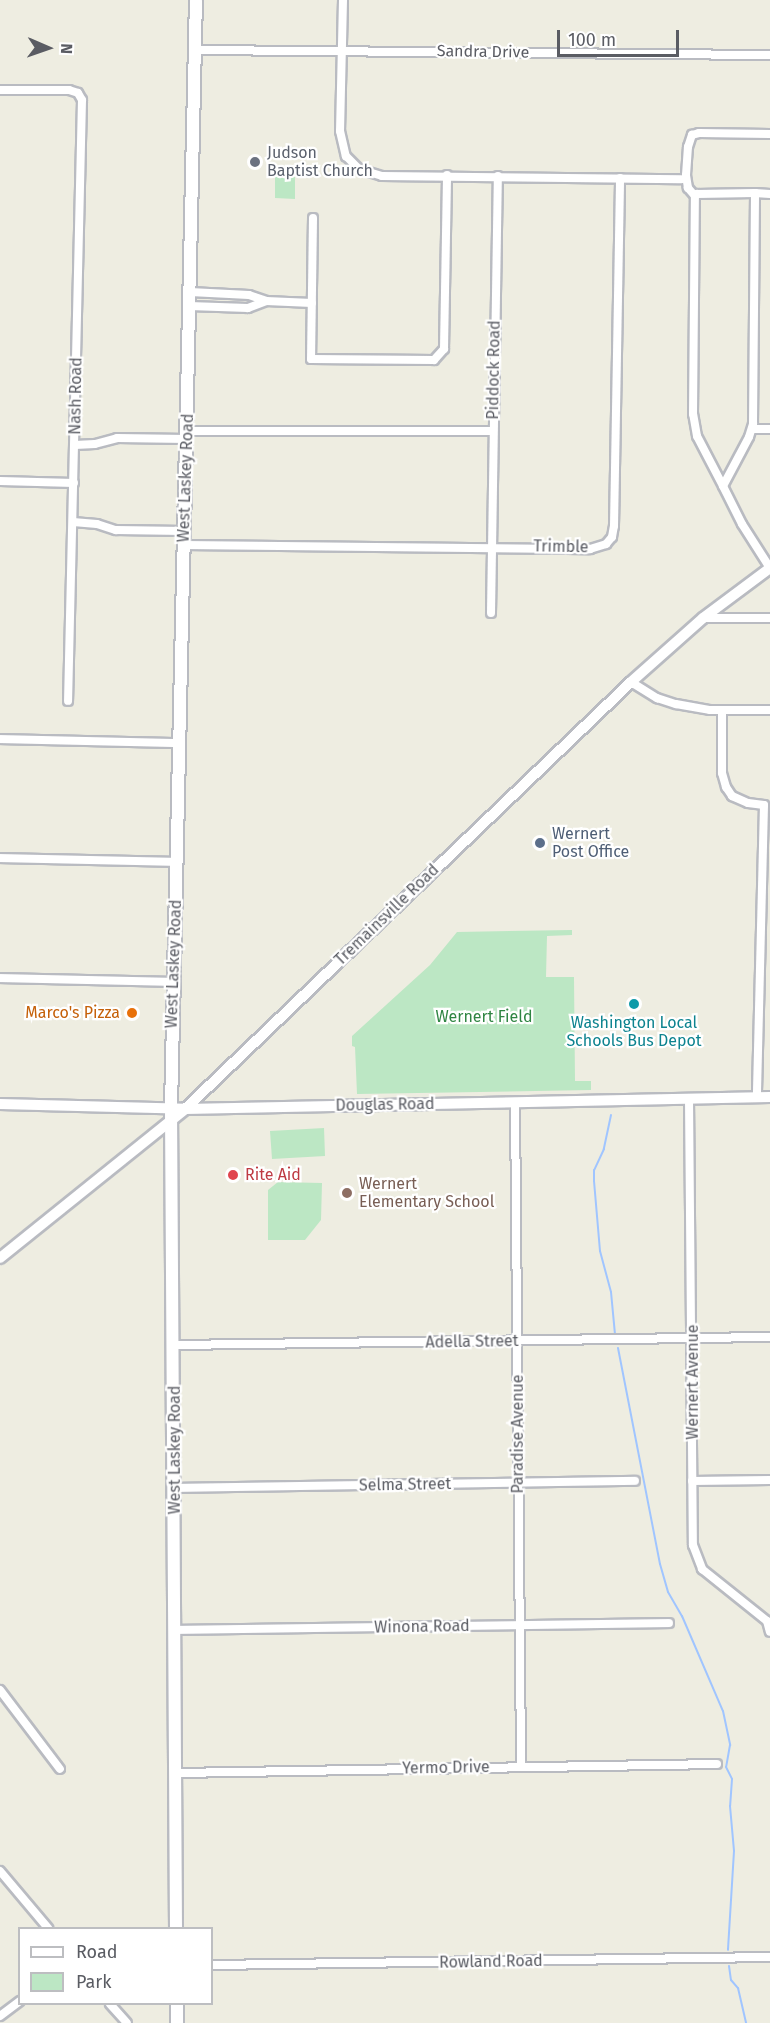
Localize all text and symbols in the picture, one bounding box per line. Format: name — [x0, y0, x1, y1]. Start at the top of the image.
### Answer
north arrow — [18, 18, 78, 78]
scale bar — [560, 18, 682, 56]
text: 100 m — [568, 29, 616, 51]
street label: Sandra Drive — [437, 42, 529, 62]
text: N — [57, 43, 76, 54]
place label: Judson Baptist Church — [267, 143, 373, 181]
marker: Judson Baptist Church — [248, 155, 262, 169]
street label: Piddock Road — [484, 320, 504, 420]
street label: Nash Road — [66, 357, 86, 435]
street label: West Laskey Road — [174, 413, 198, 543]
street label: Trimble — [533, 537, 589, 557]
place label: Wernert Post Office — [552, 824, 629, 862]
marker: Wernert Post Office — [533, 836, 547, 850]
street label: Tremainsville Road — [331, 860, 443, 970]
street label: West Laskey Road — [162, 899, 186, 1029]
marker: Washington Local Schools Bus Depot — [627, 997, 641, 1011]
place label: Marco's Pizza — [25, 1003, 120, 1023]
marker: Marco's Pizza — [125, 1006, 139, 1020]
park label: Wernert Field — [436, 1007, 532, 1027]
place label: Washington Local Schools Bus Depot — [566, 1013, 702, 1051]
street label: Douglas Road — [335, 1095, 435, 1115]
place label: Rite Aid — [245, 1165, 301, 1185]
marker: Rite Aid — [226, 1168, 240, 1182]
place label: Wernert Elementary School — [359, 1174, 494, 1212]
marker: Wernert Elementary School — [340, 1186, 354, 1200]
street label: Wernert Avenue — [683, 1324, 703, 1440]
street label: Adella Street — [425, 1332, 519, 1352]
street label: Paradise Avenue — [508, 1374, 528, 1494]
street label: West Laskey Road — [165, 1386, 185, 1514]
street label: Selma Street — [359, 1475, 451, 1495]
street label: Winona Road — [374, 1617, 470, 1637]
street label: Yermo Drive — [402, 1758, 490, 1778]
legend — [18, 1927, 213, 2005]
text: Road — [76, 1941, 118, 1963]
street label: Rowland Road — [439, 1951, 543, 1973]
text: Park — [76, 1971, 111, 1993]

